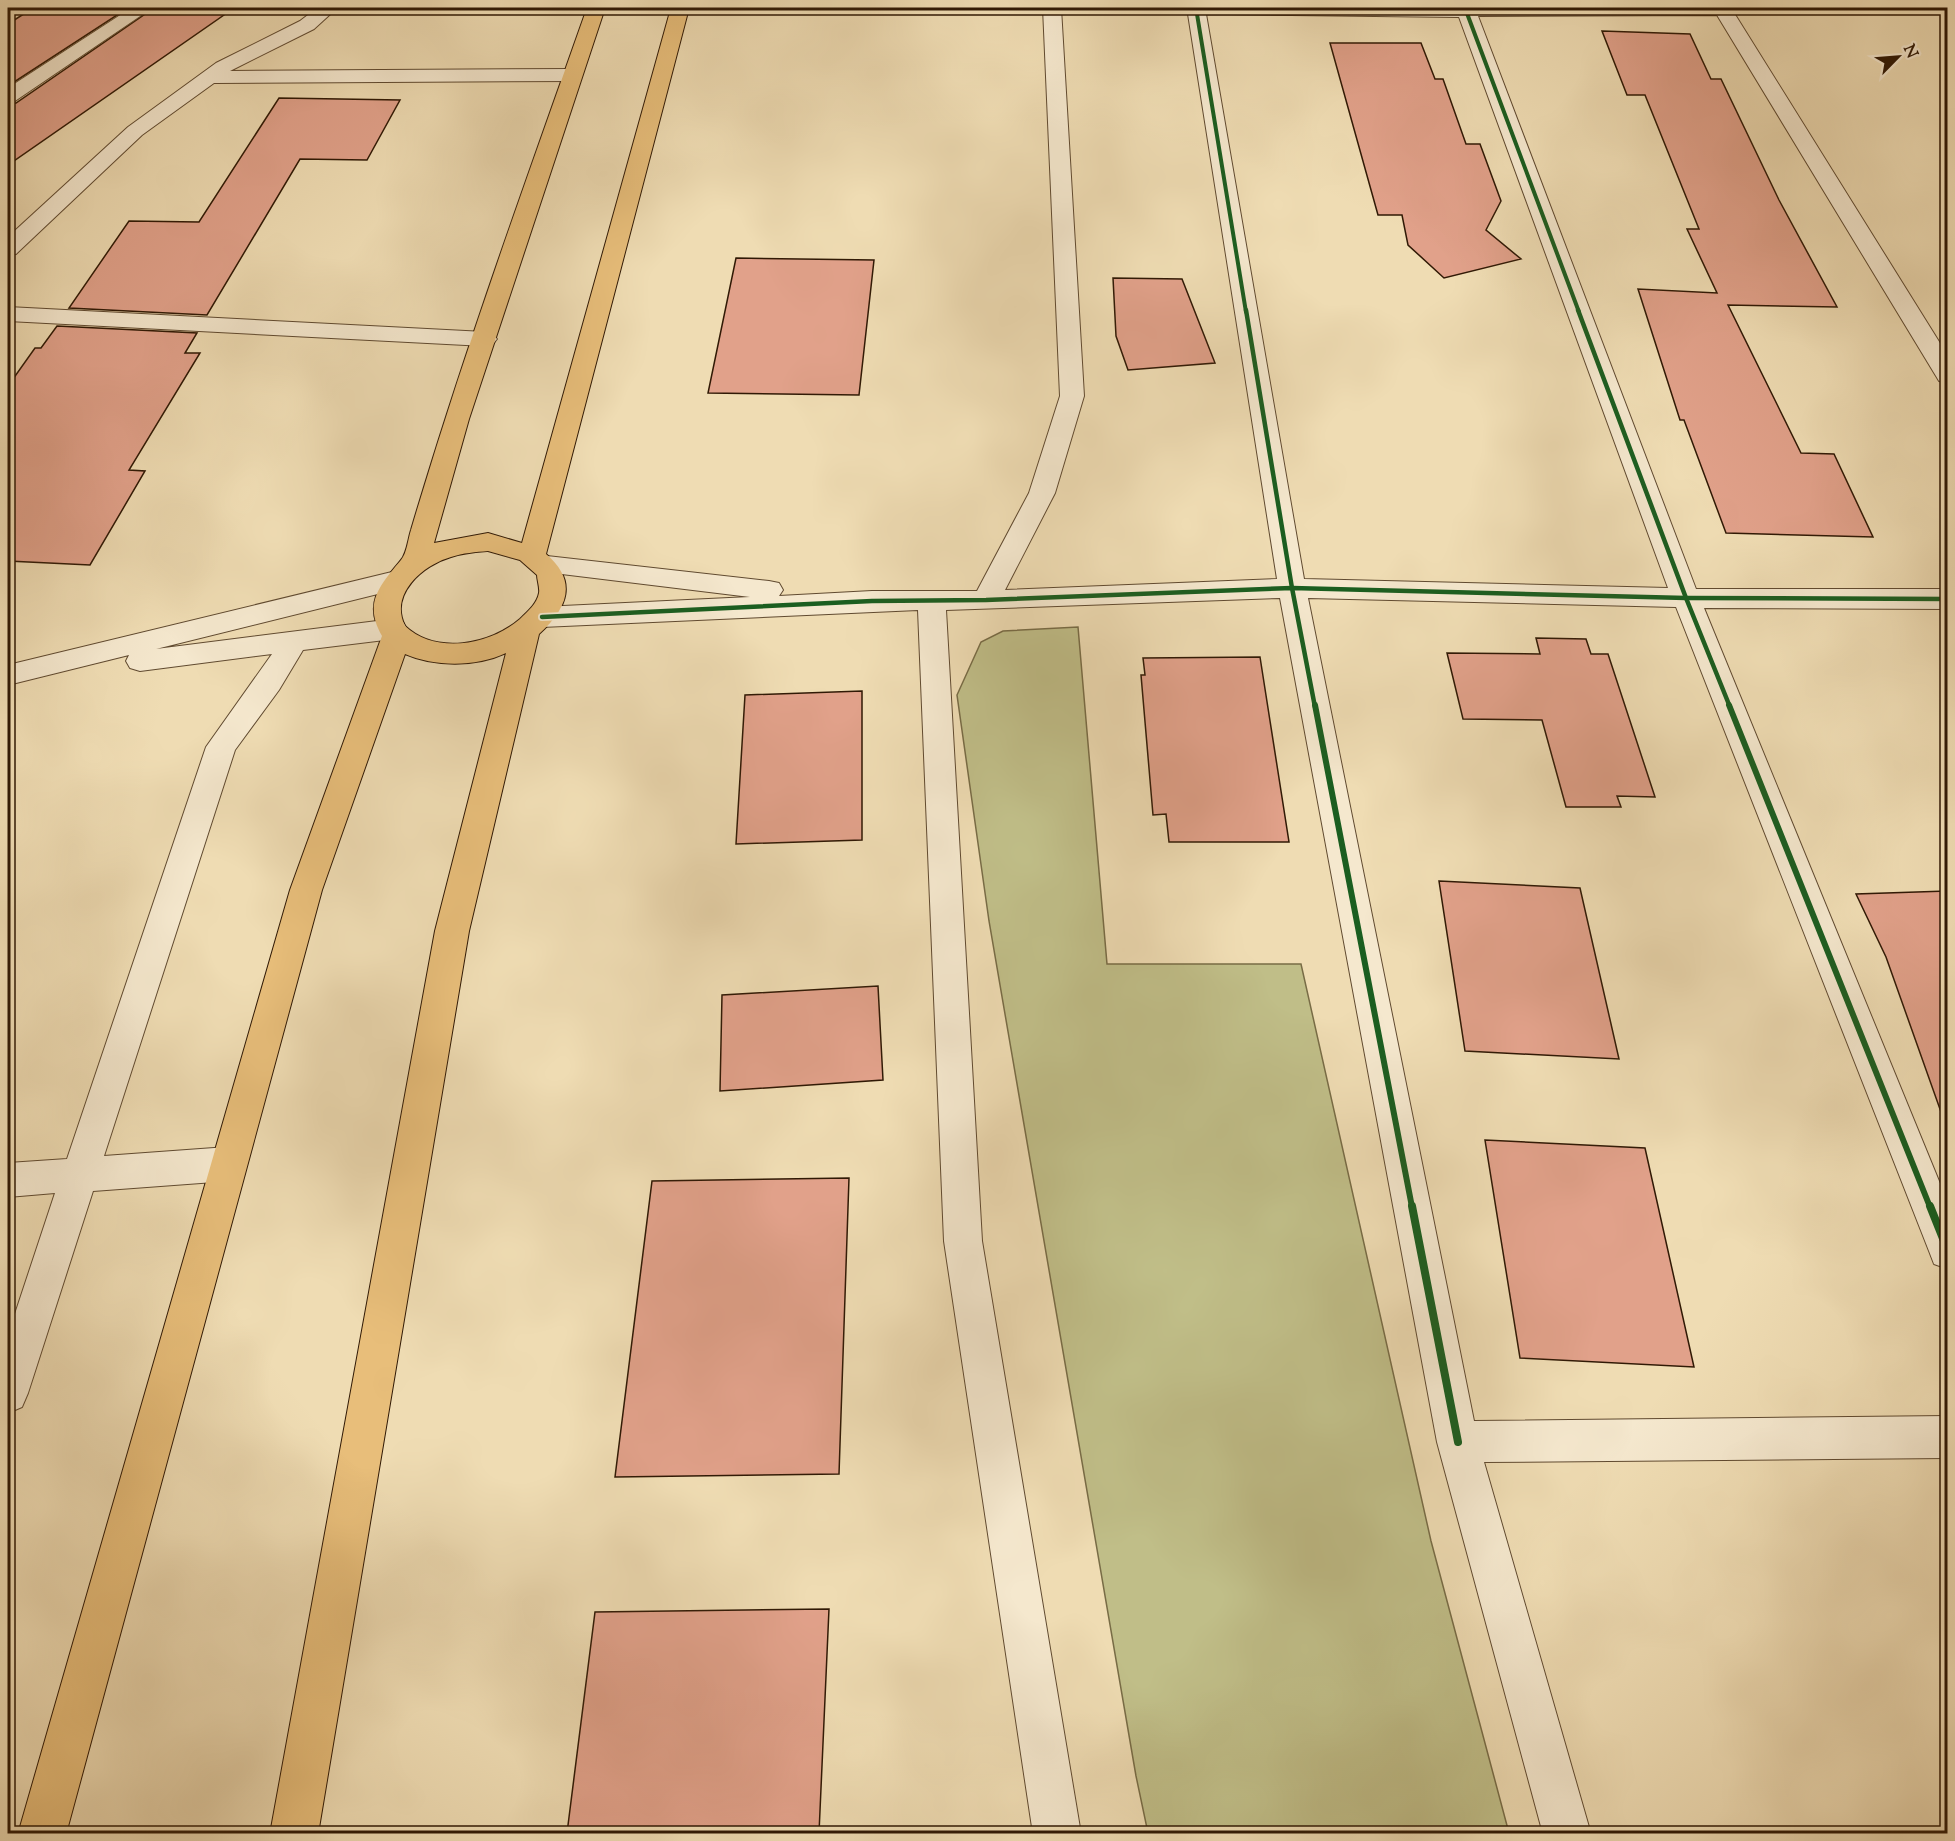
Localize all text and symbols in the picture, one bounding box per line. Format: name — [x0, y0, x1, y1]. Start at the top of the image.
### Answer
north arrow — [1868, 27, 1928, 87]
text: N — [1896, 41, 1923, 63]

